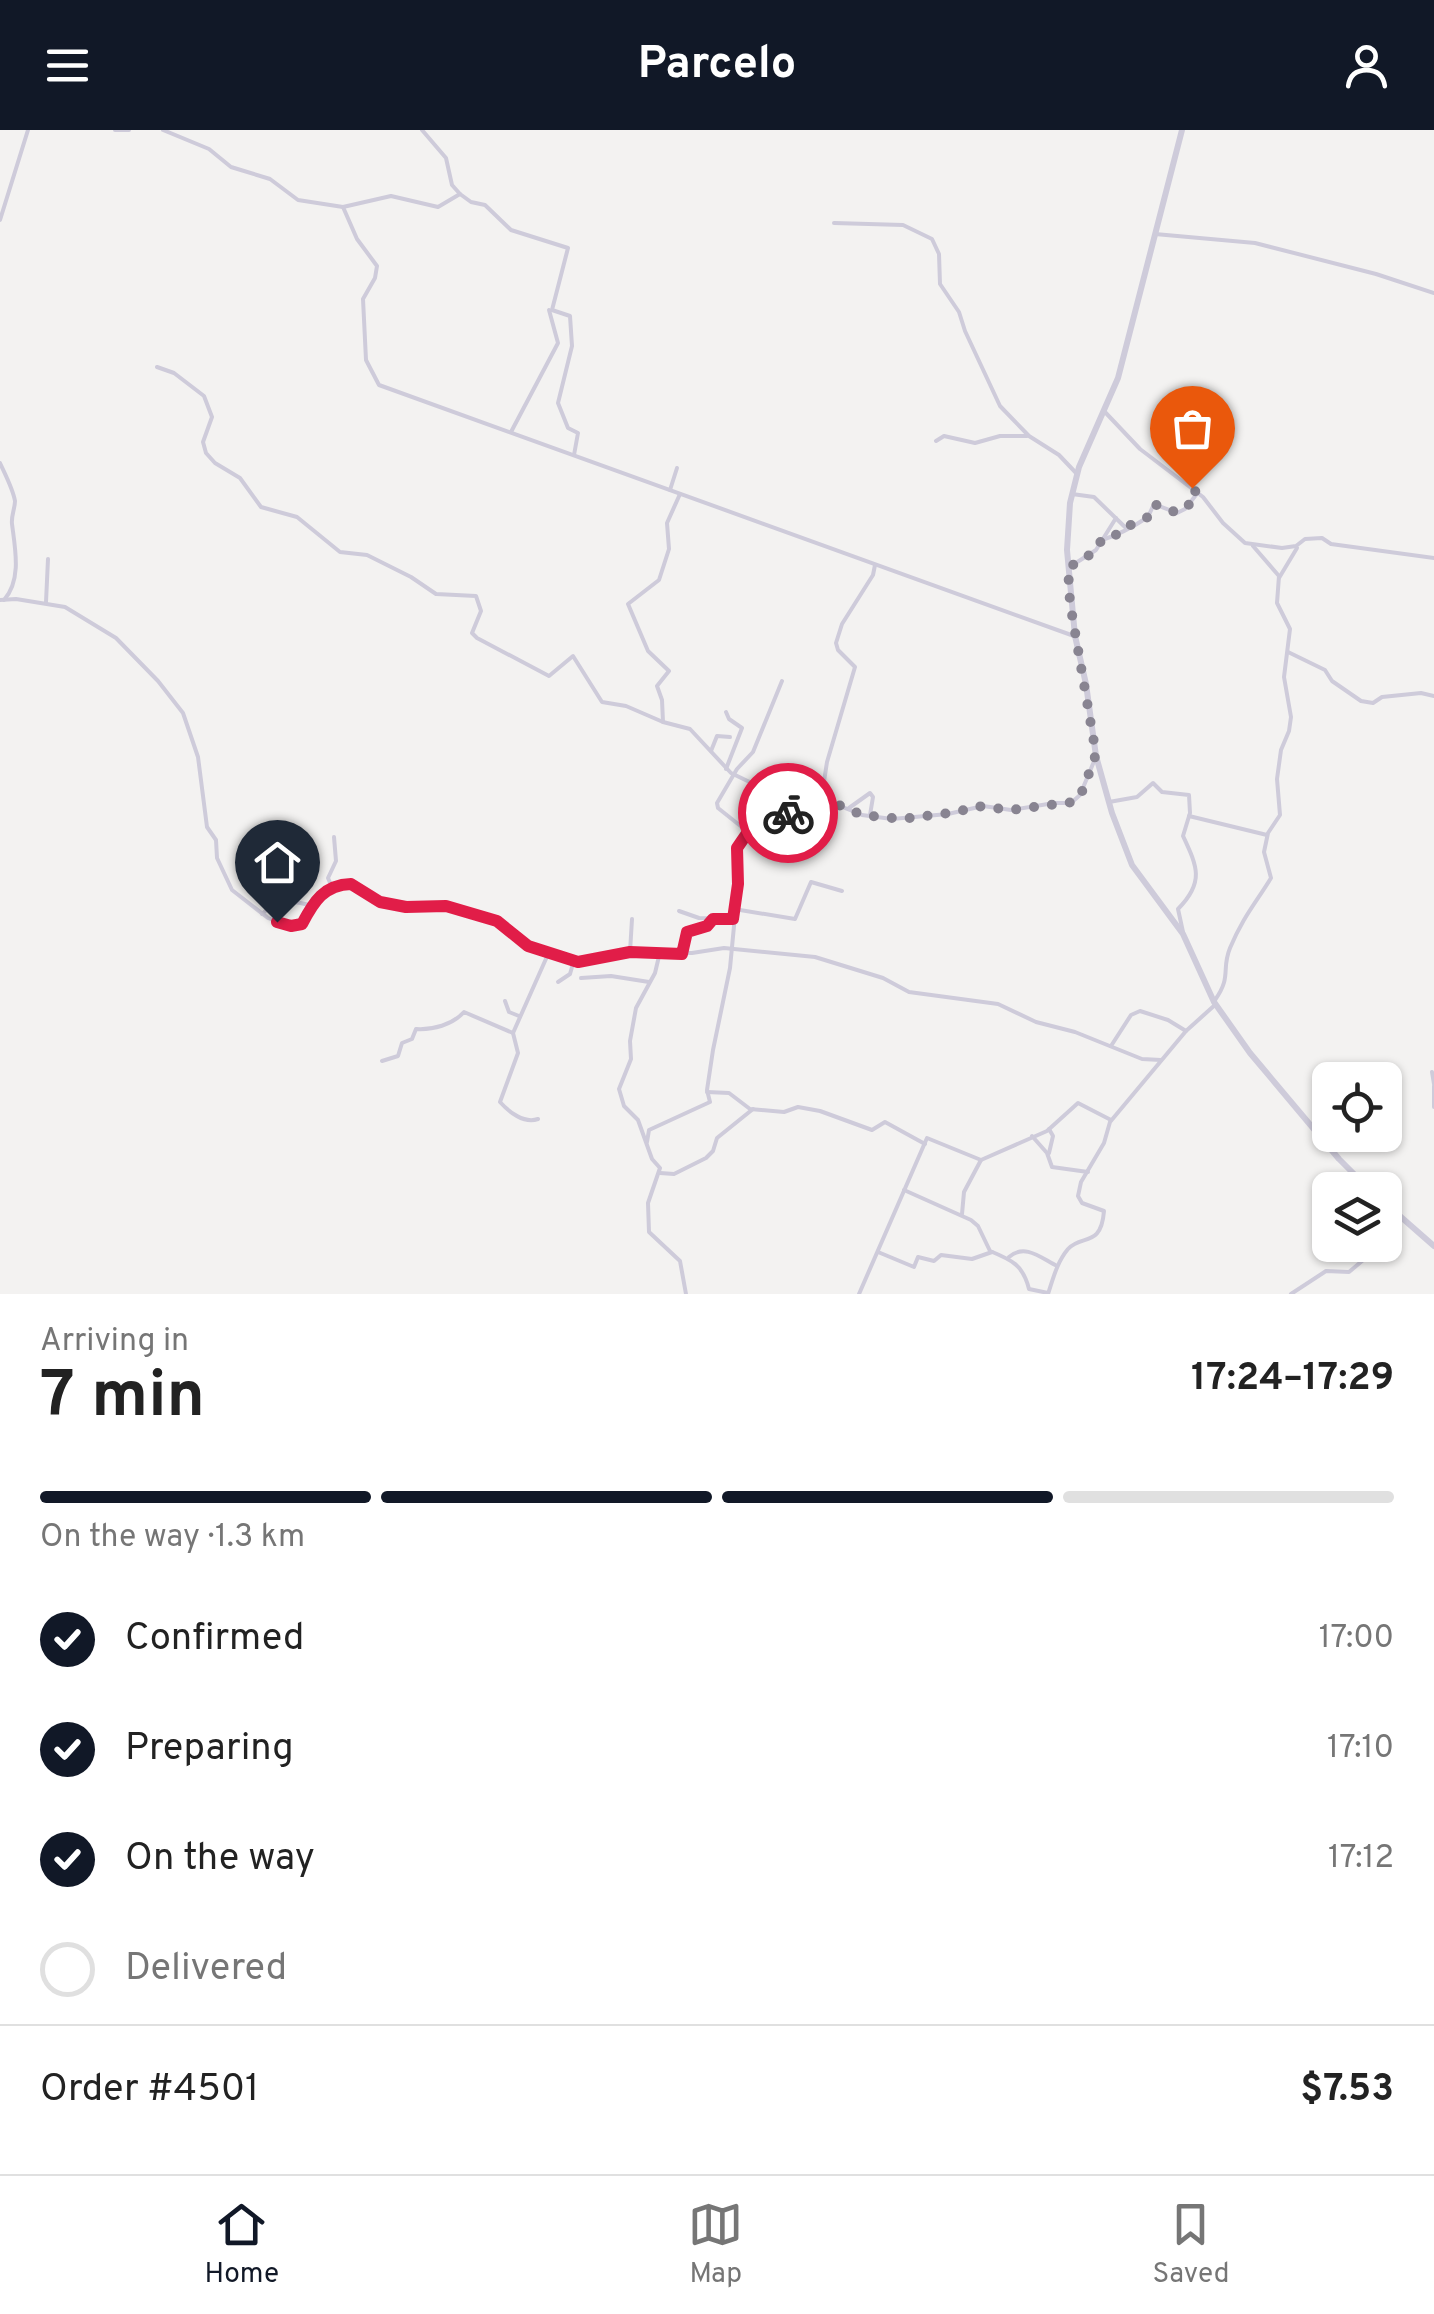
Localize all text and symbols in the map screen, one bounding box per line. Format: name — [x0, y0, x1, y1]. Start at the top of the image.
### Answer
text: Parcelo — [638, 37, 796, 94]
icon: menu — [40, 38, 95, 93]
icon: person — [1339, 38, 1394, 93]
pin — [1150, 386, 1235, 489]
icon: bag — [1165, 401, 1220, 456]
courier — [738, 763, 838, 863]
icon: bike — [761, 786, 816, 841]
pin — [235, 820, 320, 923]
icon: home — [250, 835, 305, 890]
map controls — [1312, 1062, 1402, 1262]
button: locate — [1312, 1062, 1402, 1152]
button: layers — [1312, 1172, 1402, 1262]
text: Arriving in — [40, 1322, 189, 1362]
text: 17:24–17:29 — [1191, 1355, 1394, 1404]
text: 7 min — [40, 1358, 205, 1440]
text: On the way · 1.3 km — [40, 1518, 305, 1558]
icon: check — [40, 1612, 95, 1667]
text: Confirmed — [125, 1615, 304, 1664]
text: 17:00 — [1319, 1619, 1394, 1659]
icon: check — [40, 1722, 95, 1777]
text: Preparing — [125, 1725, 294, 1774]
text: 17:10 — [1327, 1729, 1394, 1769]
icon: check — [40, 1832, 95, 1887]
text: On the way — [125, 1835, 315, 1884]
text: 17:12 — [1328, 1839, 1394, 1879]
text: Delivered — [125, 1945, 287, 1994]
text: Order #4501 — [40, 2066, 259, 2115]
text: $7.53 — [1300, 2066, 1394, 2115]
tab: Home — [205, 2197, 279, 2293]
tab: Map — [688, 2197, 743, 2293]
tab: Saved — [1152, 2197, 1229, 2293]

